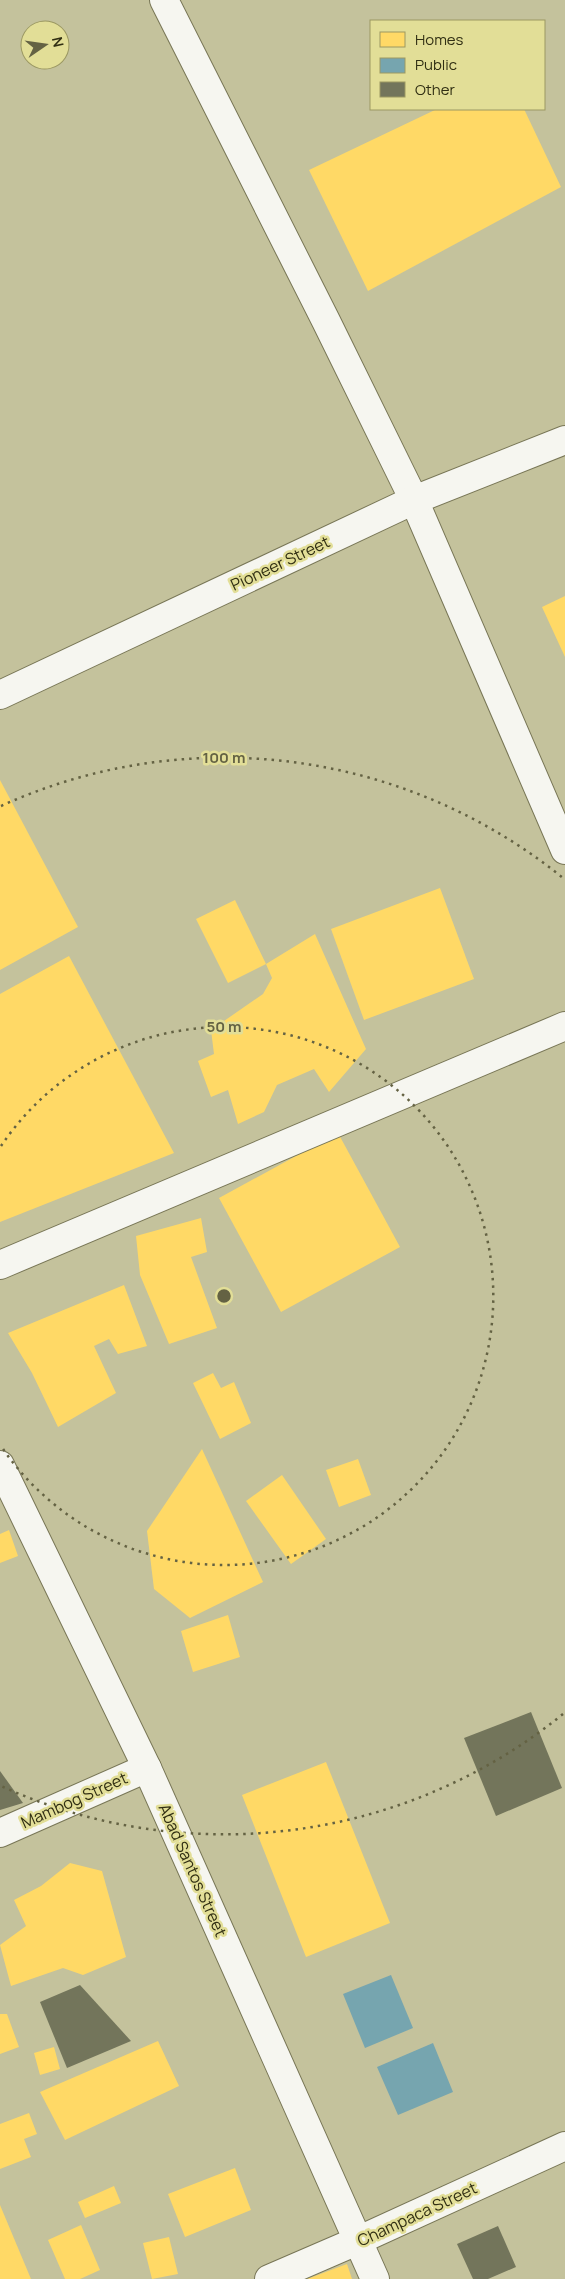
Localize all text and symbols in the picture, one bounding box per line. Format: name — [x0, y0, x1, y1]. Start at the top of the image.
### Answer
north arrow — [20, 20, 70, 70]
legend — [370, 20, 545, 110]
text: Homes — [415, 29, 464, 50]
text: N — [48, 35, 69, 49]
text: Public — [415, 54, 457, 75]
text: Other — [415, 79, 456, 100]
street label: Pioneer Street — [227, 530, 333, 596]
text: 100 m — [203, 747, 245, 768]
text: 50 m — [206, 1016, 242, 1037]
centre of rings — [215, 1287, 233, 1305]
street label: Mambog Street — [17, 1767, 131, 1833]
street label: Abad Santos Street — [154, 1800, 232, 1940]
street label: Champaca Street — [354, 2177, 480, 2251]

